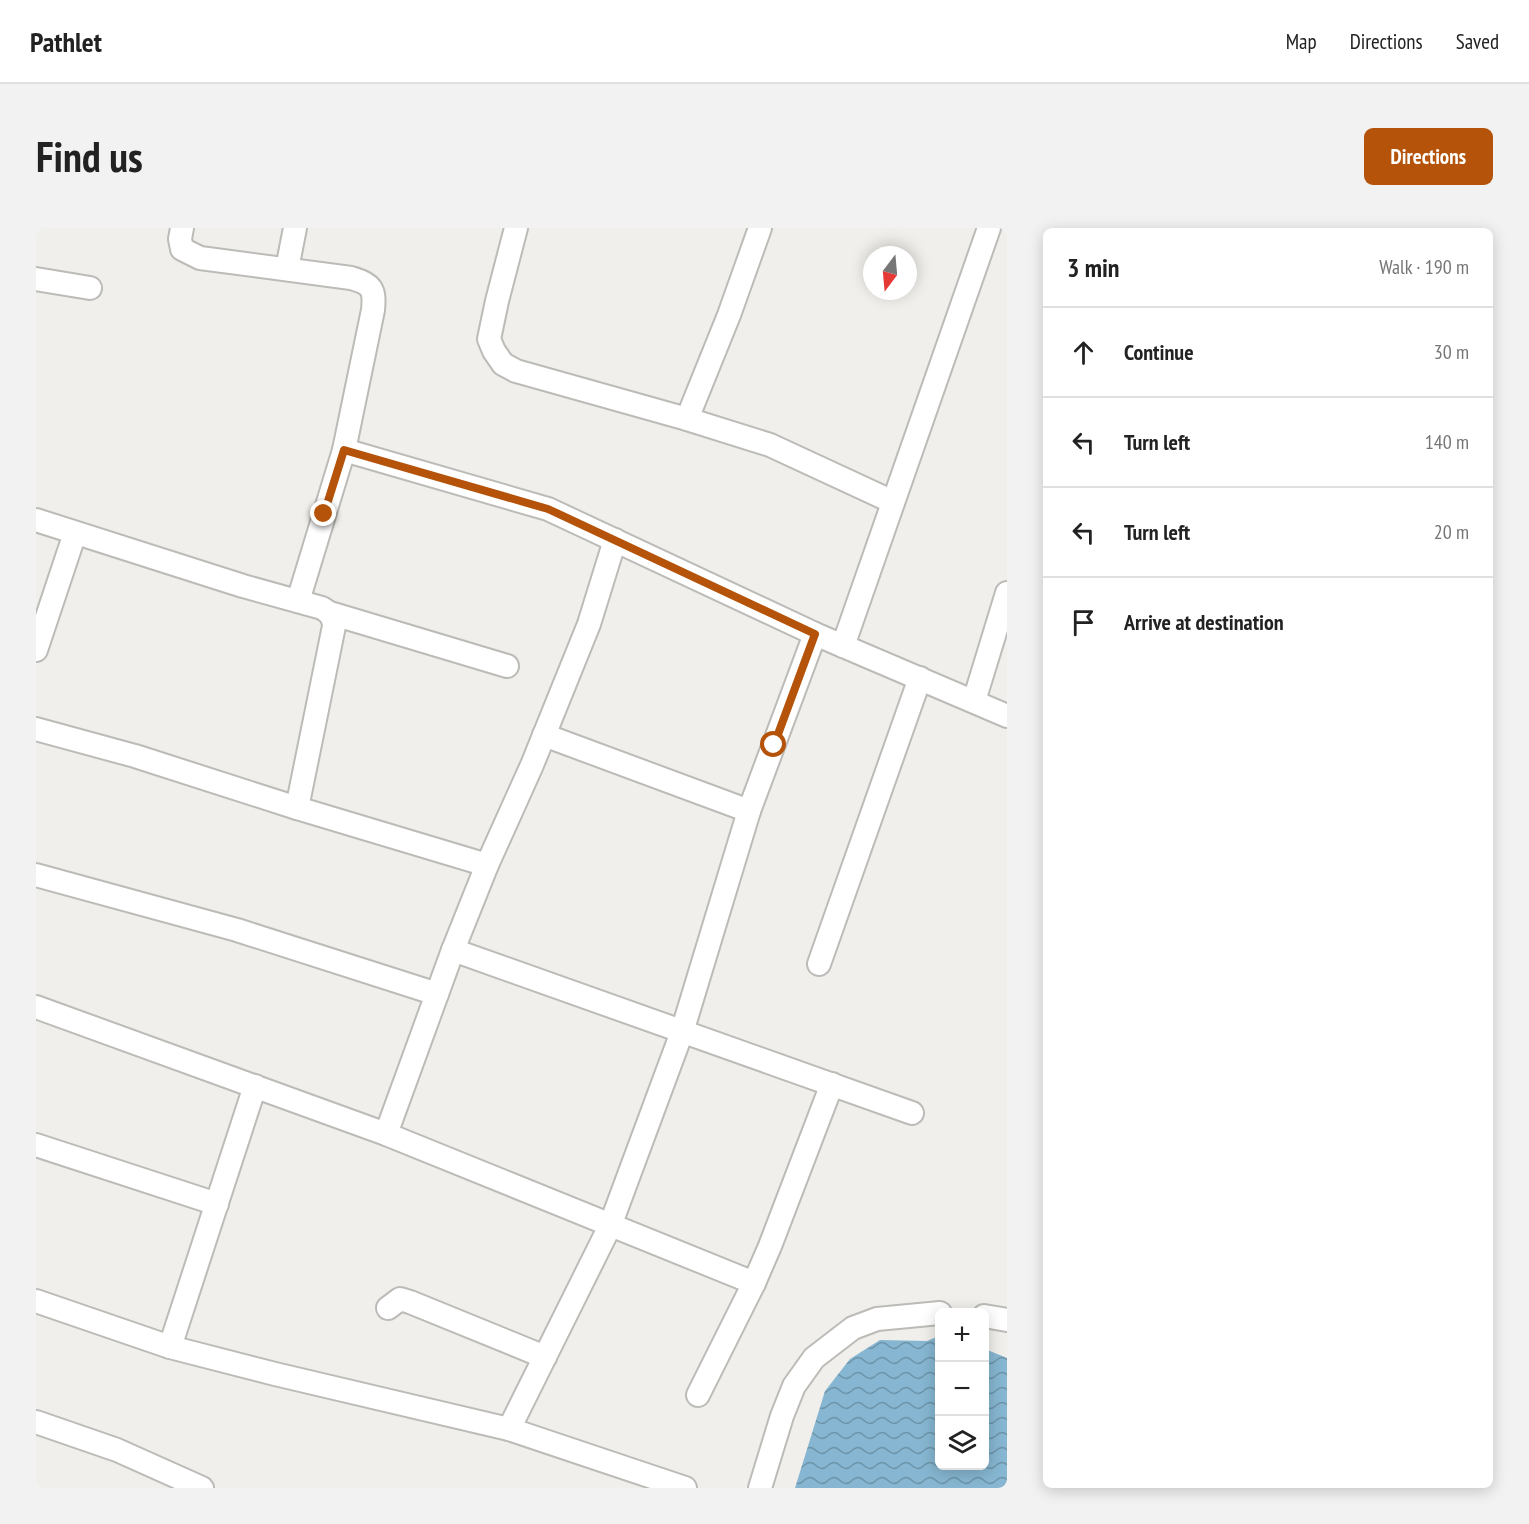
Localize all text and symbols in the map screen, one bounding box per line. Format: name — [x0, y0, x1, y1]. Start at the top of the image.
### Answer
text: Pathlet — [30, 23, 102, 60]
text: Map — [1286, 28, 1317, 55]
text: Directions — [1350, 28, 1423, 55]
text: Saved — [1456, 28, 1499, 55]
button: Directions — [1364, 128, 1493, 185]
text: Find us — [36, 129, 143, 184]
north arrow — [863, 246, 917, 300]
text: 3 min — [1067, 251, 1120, 284]
text: Walk · 190 m — [1379, 254, 1469, 280]
icon: ahead — [1067, 336, 1100, 369]
text: Continue — [1124, 338, 1194, 366]
text: 30 m — [1434, 339, 1469, 365]
icon: left — [1067, 426, 1100, 459]
text: Turn left — [1124, 428, 1190, 456]
text: 140 m — [1425, 429, 1469, 455]
route end — [310, 500, 336, 526]
icon: left — [1067, 516, 1100, 549]
text: Turn left — [1124, 518, 1190, 546]
text: 20 m — [1434, 519, 1469, 545]
icon: arrive — [1067, 606, 1100, 639]
text: Arrive at destination — [1124, 608, 1284, 636]
route start — [760, 731, 786, 757]
map controls — [935, 1308, 989, 1470]
button: + — [935, 1308, 989, 1362]
button: − — [935, 1362, 989, 1416]
button: layers — [935, 1416, 989, 1470]

